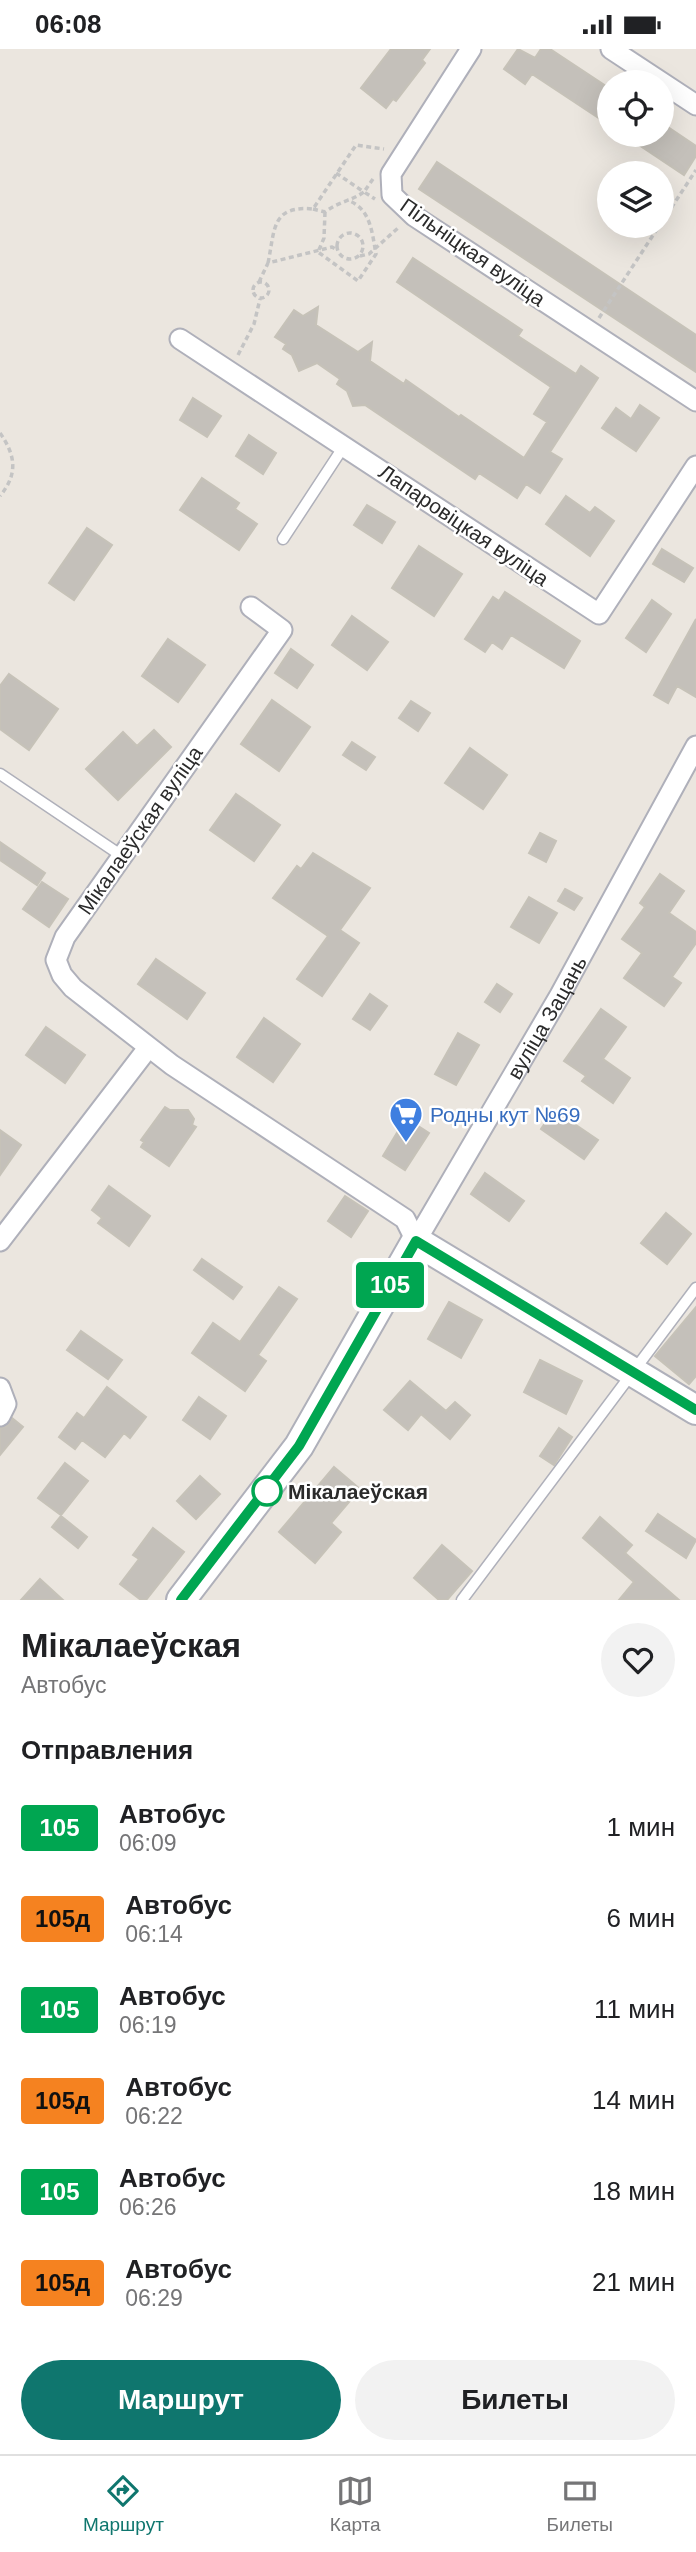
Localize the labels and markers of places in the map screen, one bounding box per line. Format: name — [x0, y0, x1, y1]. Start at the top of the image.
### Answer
supermarket icon: Родны кут №69 — [387, 1095, 425, 1144]
place label: Родны кут №69 — [430, 1103, 580, 1126]
marker: Мікалаеўская — [252, 1476, 282, 1506]
place label: Мікалаеўская — [288, 1480, 428, 1503]

